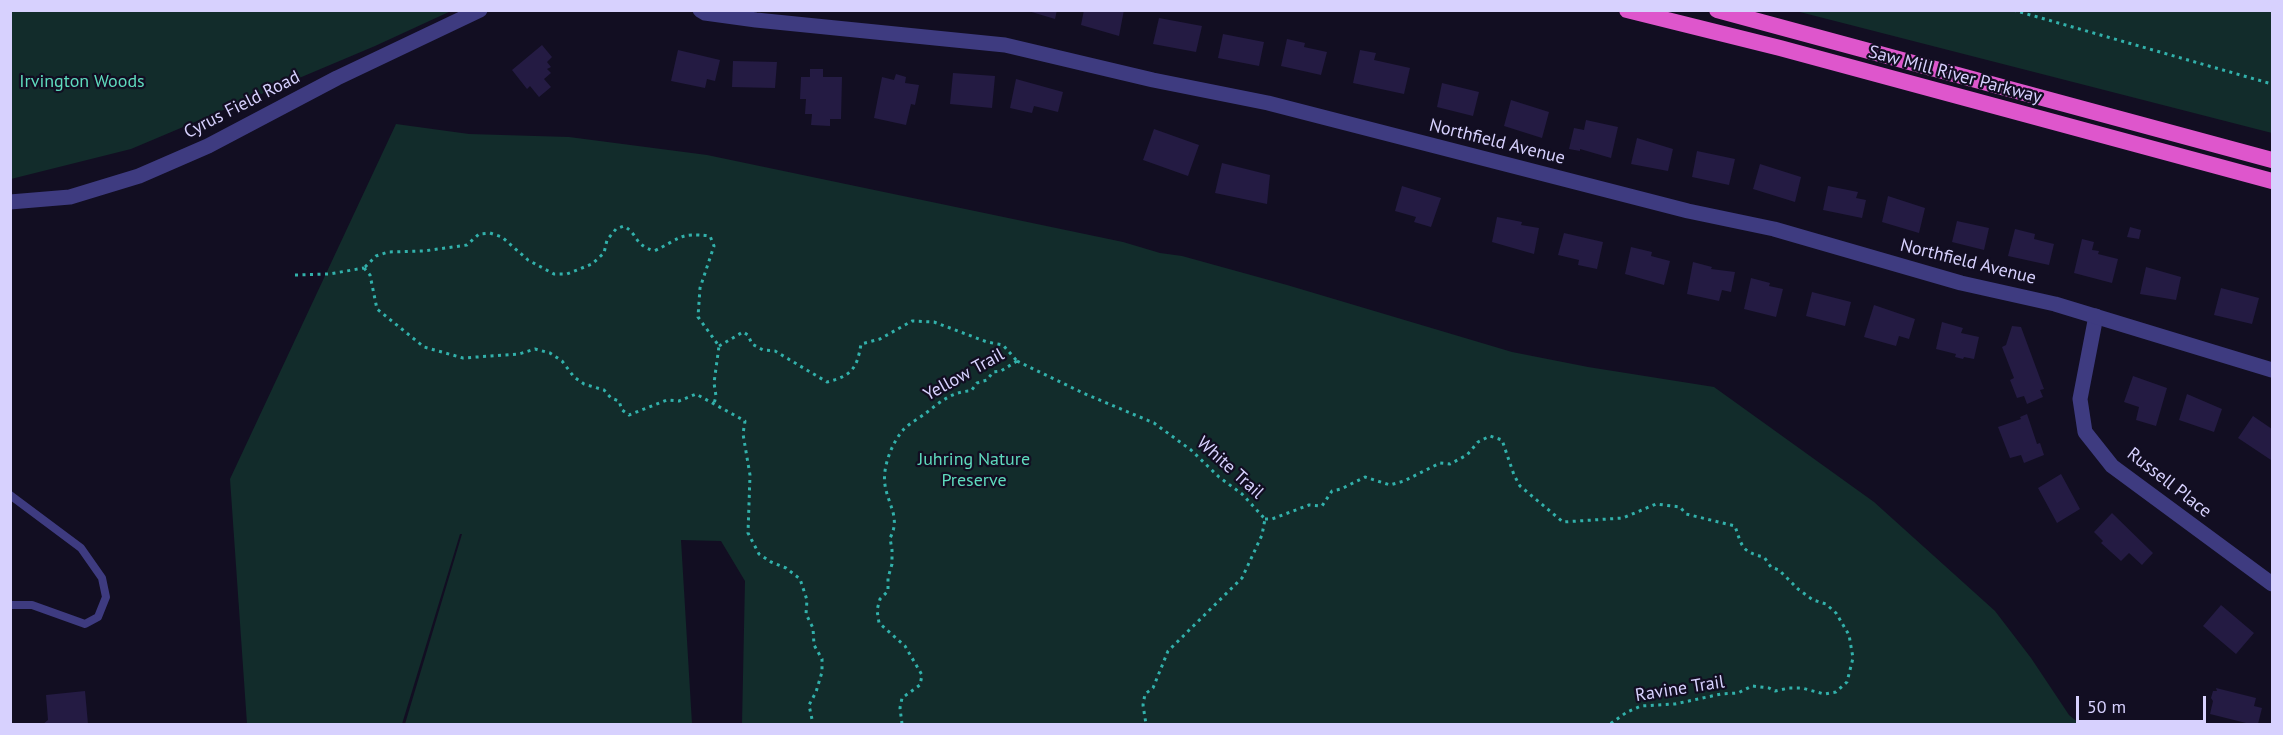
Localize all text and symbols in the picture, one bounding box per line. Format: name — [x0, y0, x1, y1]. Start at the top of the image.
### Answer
street label: Saw Mill River Parkway — [1866, 41, 2044, 109]
street label: Cyrus Field Road — [180, 66, 304, 144]
park label: Irvington Woods — [19, 71, 145, 93]
street label: Northfield Avenue — [1427, 115, 1567, 169]
street label: Northfield Avenue — [1898, 235, 2038, 289]
street label: Yellow Trail — [920, 344, 1008, 406]
street label: White Trail — [1192, 432, 1268, 504]
street label: Russell Place — [2123, 443, 2215, 523]
park label: Juhring Nature Preserve — [918, 449, 1030, 492]
street label: Ravine Trail — [1634, 671, 1726, 707]
scale bar — [2079, 684, 2210, 722]
text: 50 m — [2087, 695, 2126, 718]

